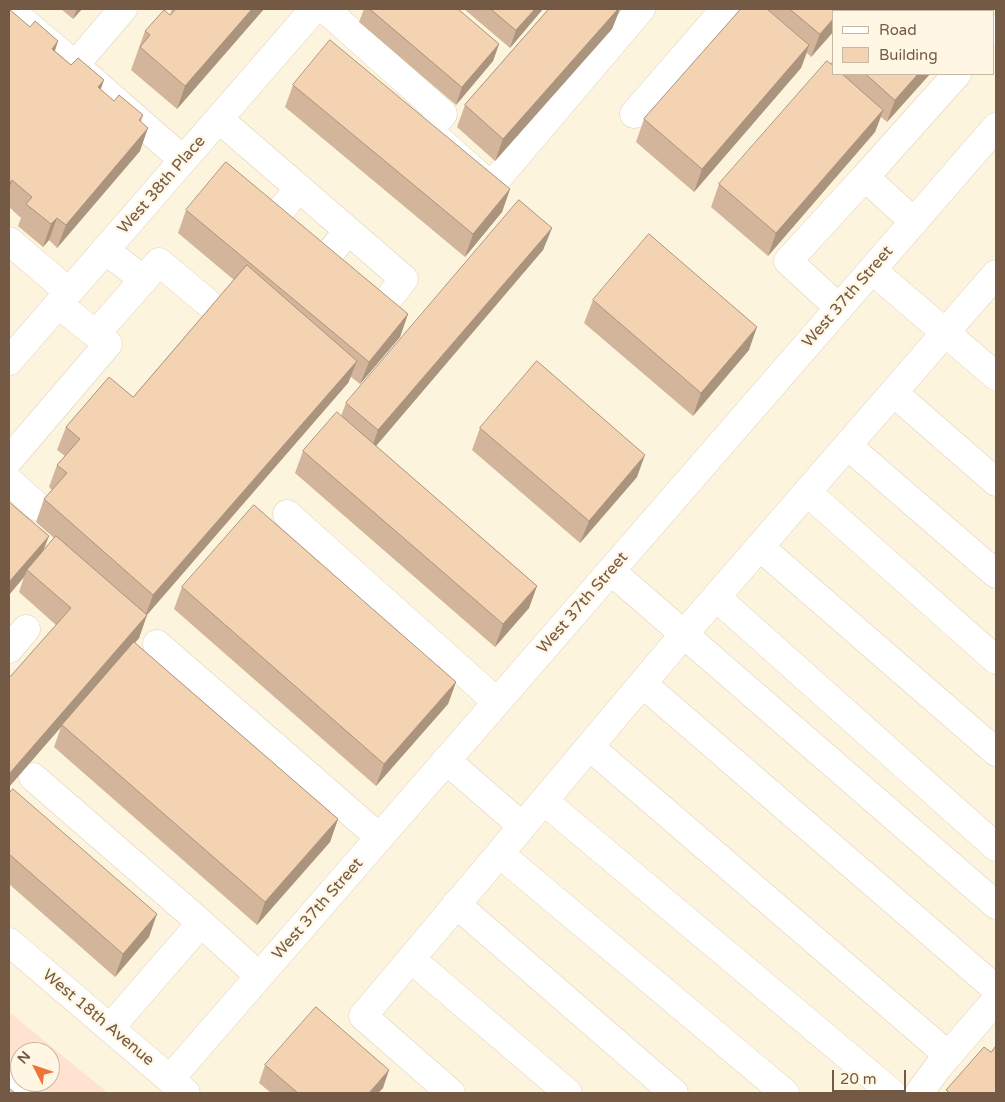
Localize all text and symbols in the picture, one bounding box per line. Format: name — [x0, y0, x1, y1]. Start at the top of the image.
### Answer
legend — [832, 10, 995, 75]
text: Road — [879, 21, 917, 39]
text: Building — [879, 46, 938, 64]
street label: West 38th Place — [114, 132, 210, 238]
street label: West 37th Street — [799, 242, 897, 352]
street label: West 37th Street — [534, 548, 632, 658]
street label: West 37th Street — [269, 854, 367, 964]
street label: West 18th Avenue — [38, 966, 158, 1070]
north arrow — [10, 1042, 60, 1092]
text: N — [14, 1048, 34, 1067]
scale bar — [835, 1060, 909, 1092]
text: 20 m — [840, 1070, 877, 1088]

